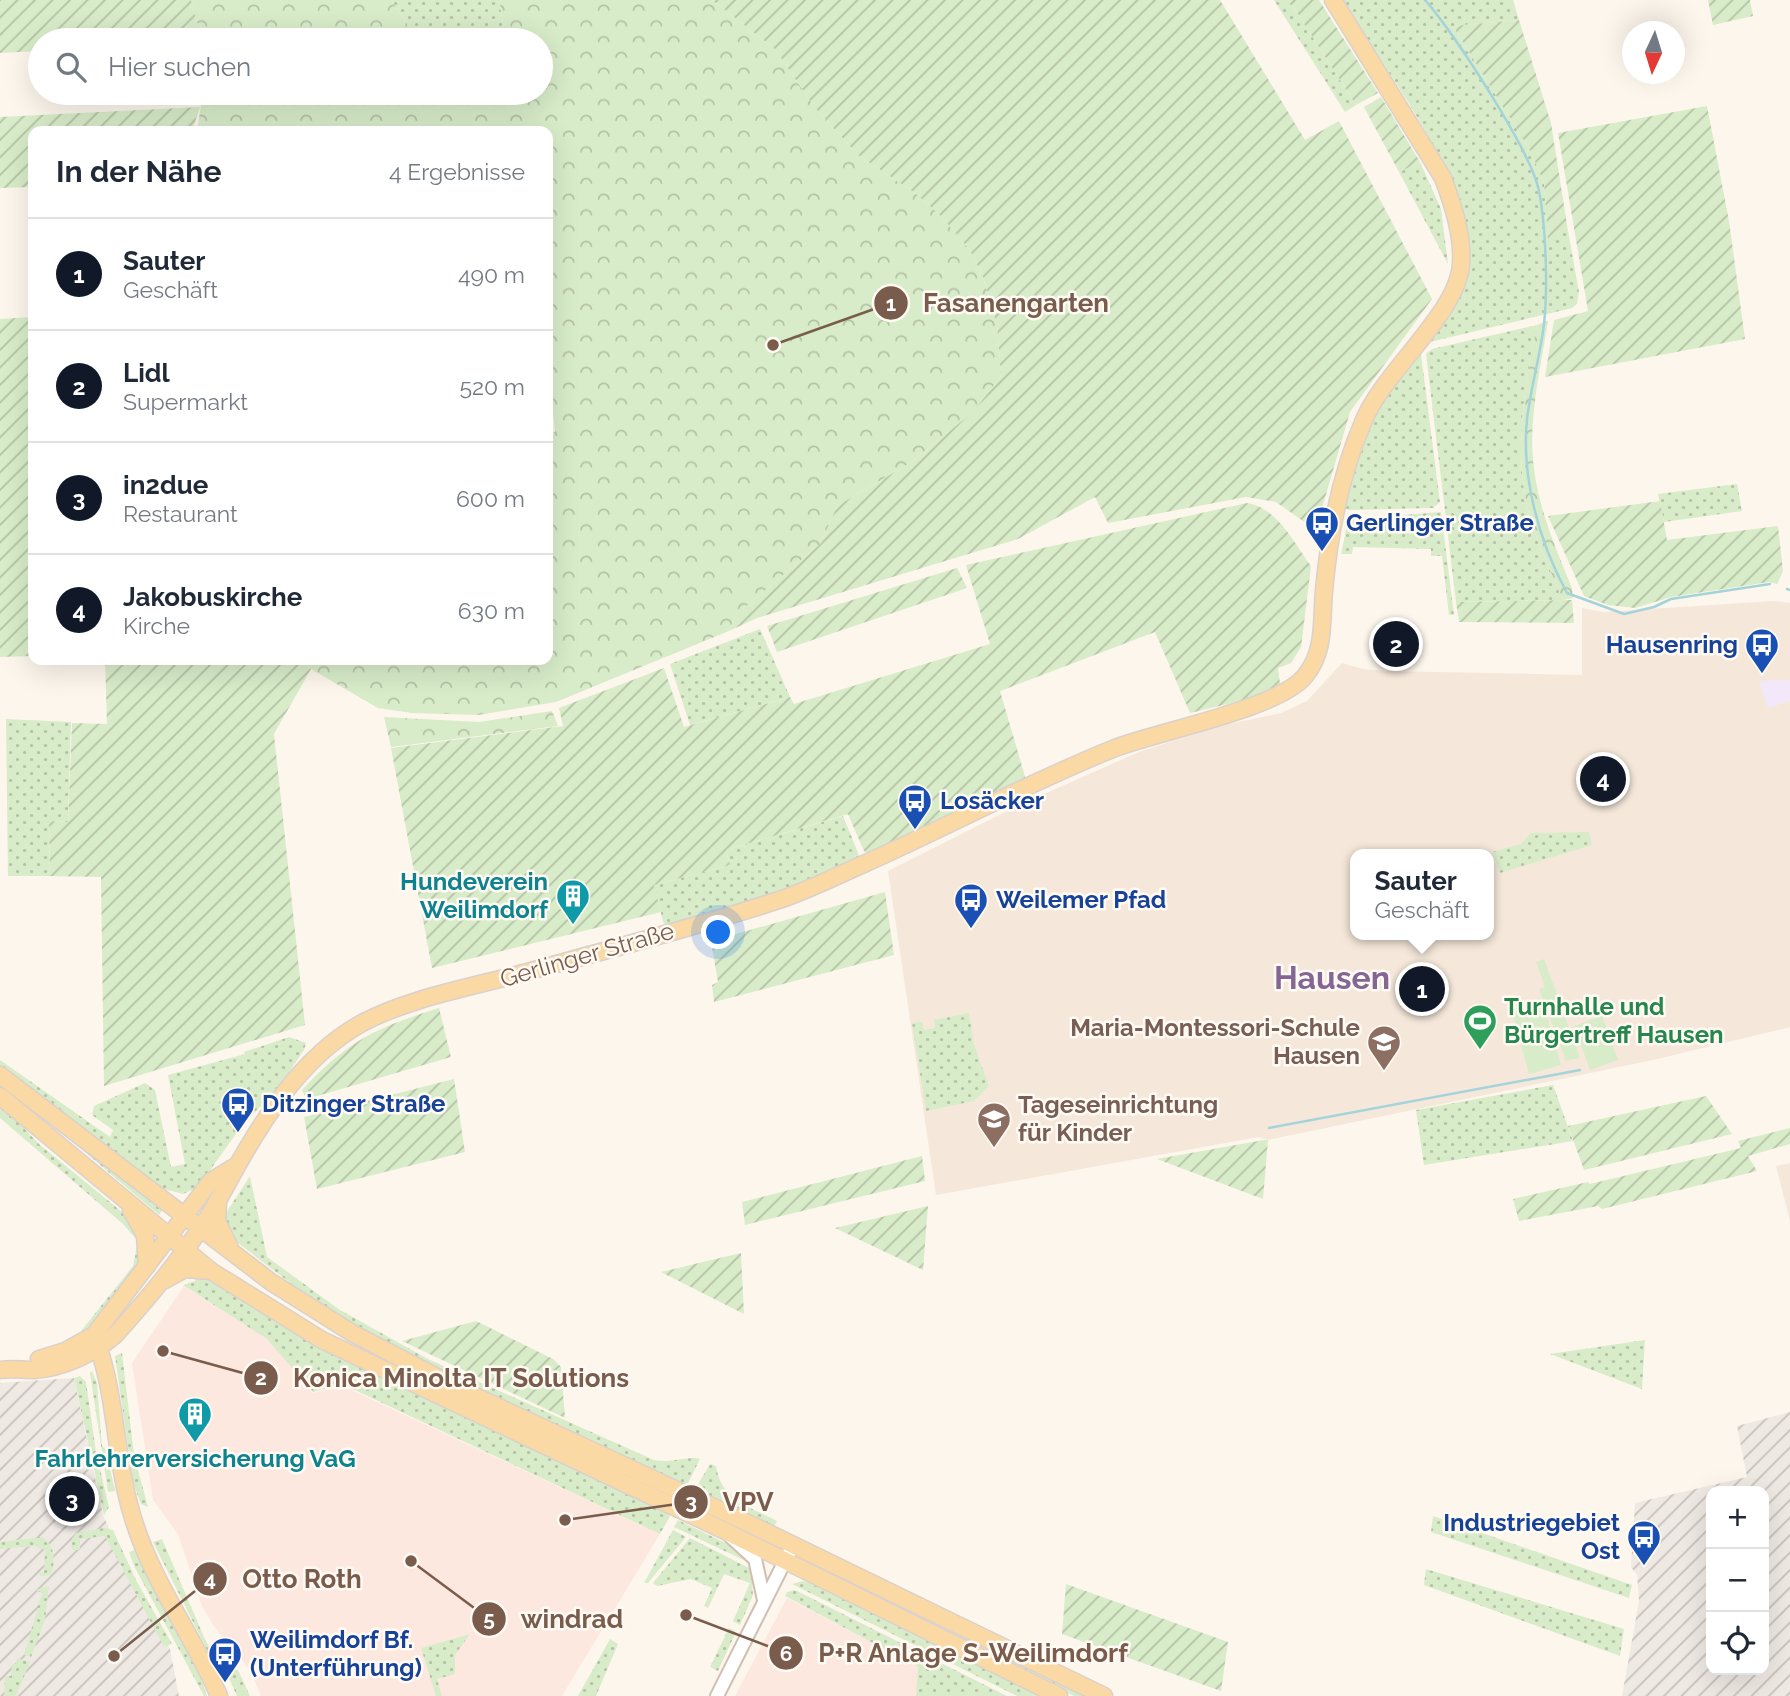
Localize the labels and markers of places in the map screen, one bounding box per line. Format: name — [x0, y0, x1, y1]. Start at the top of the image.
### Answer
callout: Fasanengarten — [874, 280, 1123, 327]
bus stop icon: Gerlinger Straße — [1303, 504, 1341, 553]
place label: Gerlinger Straße — [1346, 508, 1534, 537]
pin: 2 — [1373, 618, 1419, 670]
bus stop icon: Hausenring — [1743, 626, 1781, 675]
place label: Hausenring — [1606, 630, 1738, 659]
pin: 4 — [1580, 753, 1626, 805]
bus stop icon: Losäcker — [896, 782, 934, 831]
place label: Losäcker — [940, 786, 1044, 815]
place label: Hundeverein Weilimdorf — [400, 867, 549, 924]
building icon: Hundeverein Weilimdorf — [554, 877, 592, 926]
bus stop icon: Weilemer Pfad — [952, 881, 990, 930]
place label: Weilemer Pfad — [996, 885, 1166, 914]
pin: 1 — [1399, 963, 1445, 1015]
place label: Turnhalle und Bürgertreff Hausen — [1504, 992, 1724, 1049]
sports icon: Turnhalle und Bürgertreff Hausen — [1461, 1002, 1499, 1051]
place label: Maria-Montessori-Schule Hausen — [1070, 1013, 1360, 1070]
school or university icon: Maria-Montessori-Schule Hausen — [1365, 1023, 1403, 1072]
bus stop icon: Ditzinger Straße — [219, 1085, 257, 1134]
place label: Ditzinger Straße — [262, 1089, 445, 1118]
place label: Tageseinrichtung für Kinder — [1018, 1090, 1218, 1147]
school or university icon: Tageseinrichtung für Kinder — [975, 1100, 1013, 1149]
callout: Konica Minolta IT Solutions — [244, 1355, 644, 1402]
building icon: Fahrlehrerversicherung VaG — [176, 1395, 214, 1444]
place label: Fahrlehrerversicherung VaG — [34, 1444, 356, 1473]
pin: 3 — [49, 1473, 95, 1525]
callout: VPV — [674, 1478, 788, 1525]
place label: Industriegebiet Ost — [1443, 1508, 1620, 1565]
bus stop icon: Industriegebiet Ost — [1625, 1518, 1663, 1567]
callout: Otto Roth — [193, 1555, 375, 1602]
callout: windrad — [472, 1595, 637, 1642]
place label: Weilimdorf Bf. (Unterführung) — [250, 1625, 422, 1682]
callout: P+R Anlage S-Weilimdorf — [769, 1630, 1142, 1677]
bus stop icon: Weilimdorf Bf. (Unterführung) — [206, 1635, 244, 1684]

